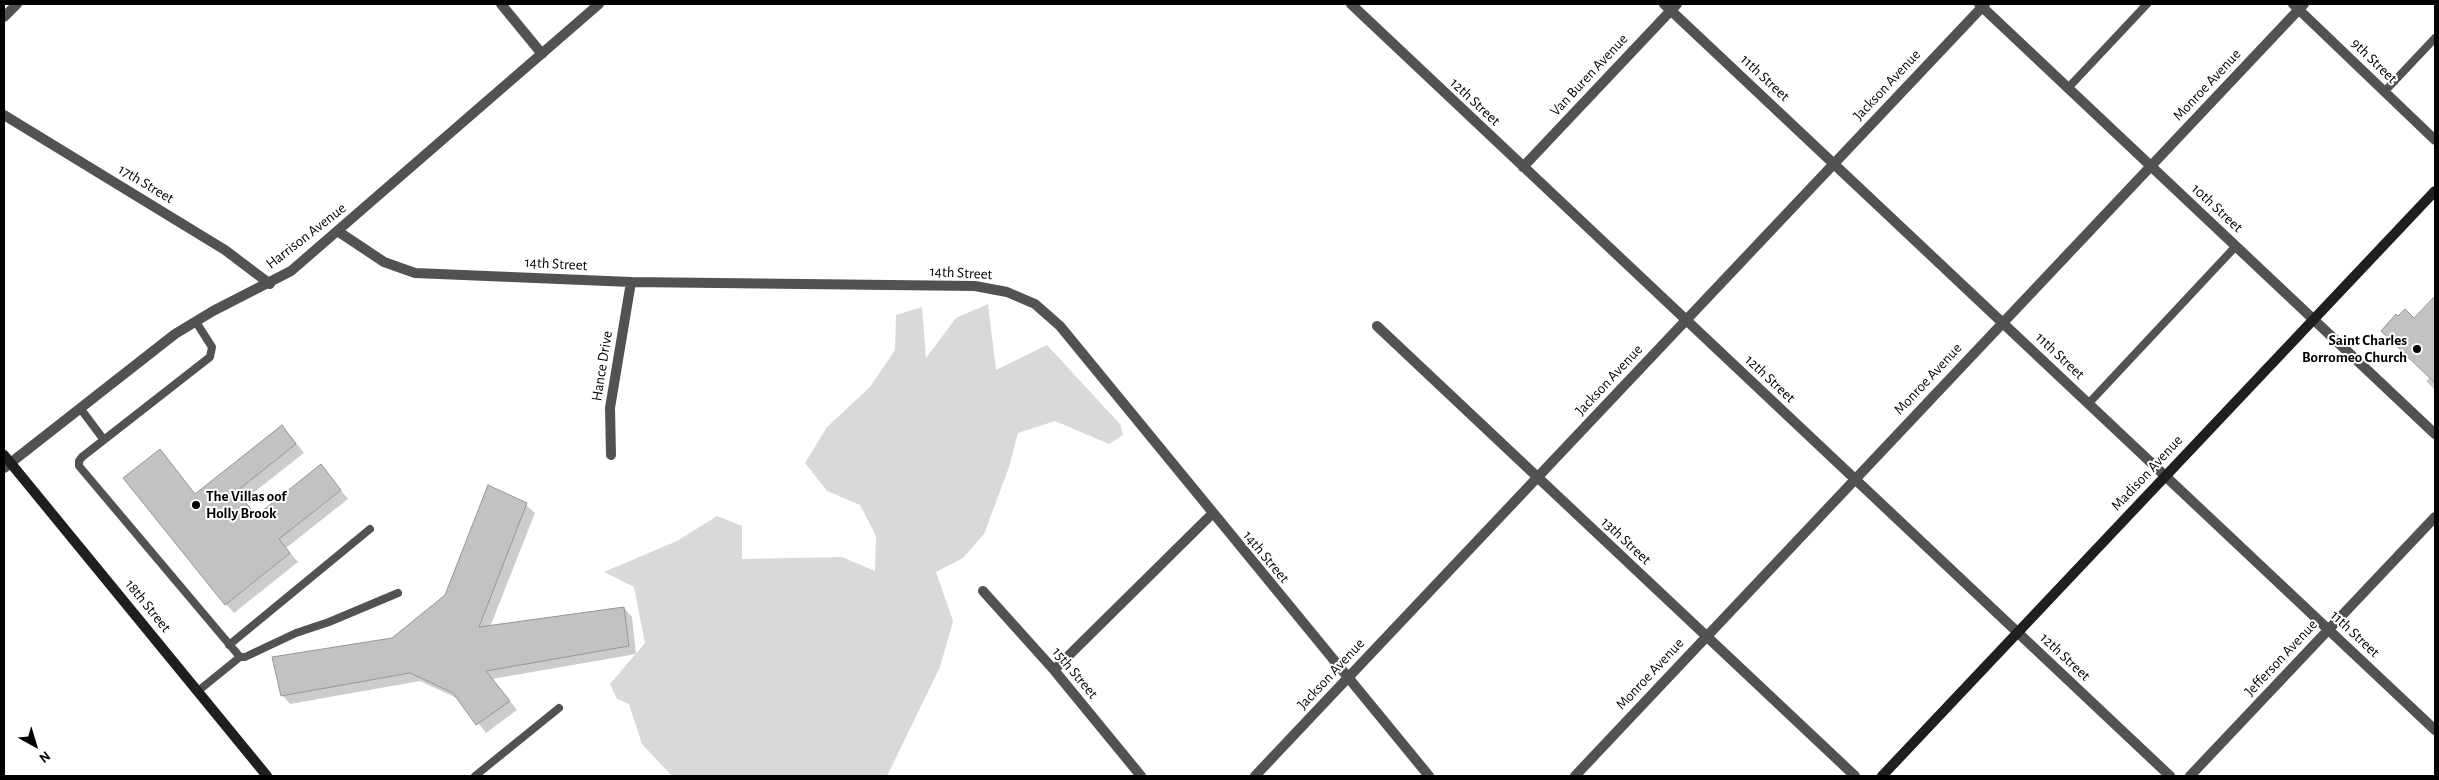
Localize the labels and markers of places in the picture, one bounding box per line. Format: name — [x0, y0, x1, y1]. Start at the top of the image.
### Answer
place label: Saint Charles Borromeo Church — [2302, 331, 2407, 366]
marker: Saint Charles Borromeo Church — [2411, 343, 2423, 355]
place label: The Villas oof Holly Brook — [206, 487, 286, 522]
marker: The Villas oof Holly Brook — [190, 499, 202, 511]

